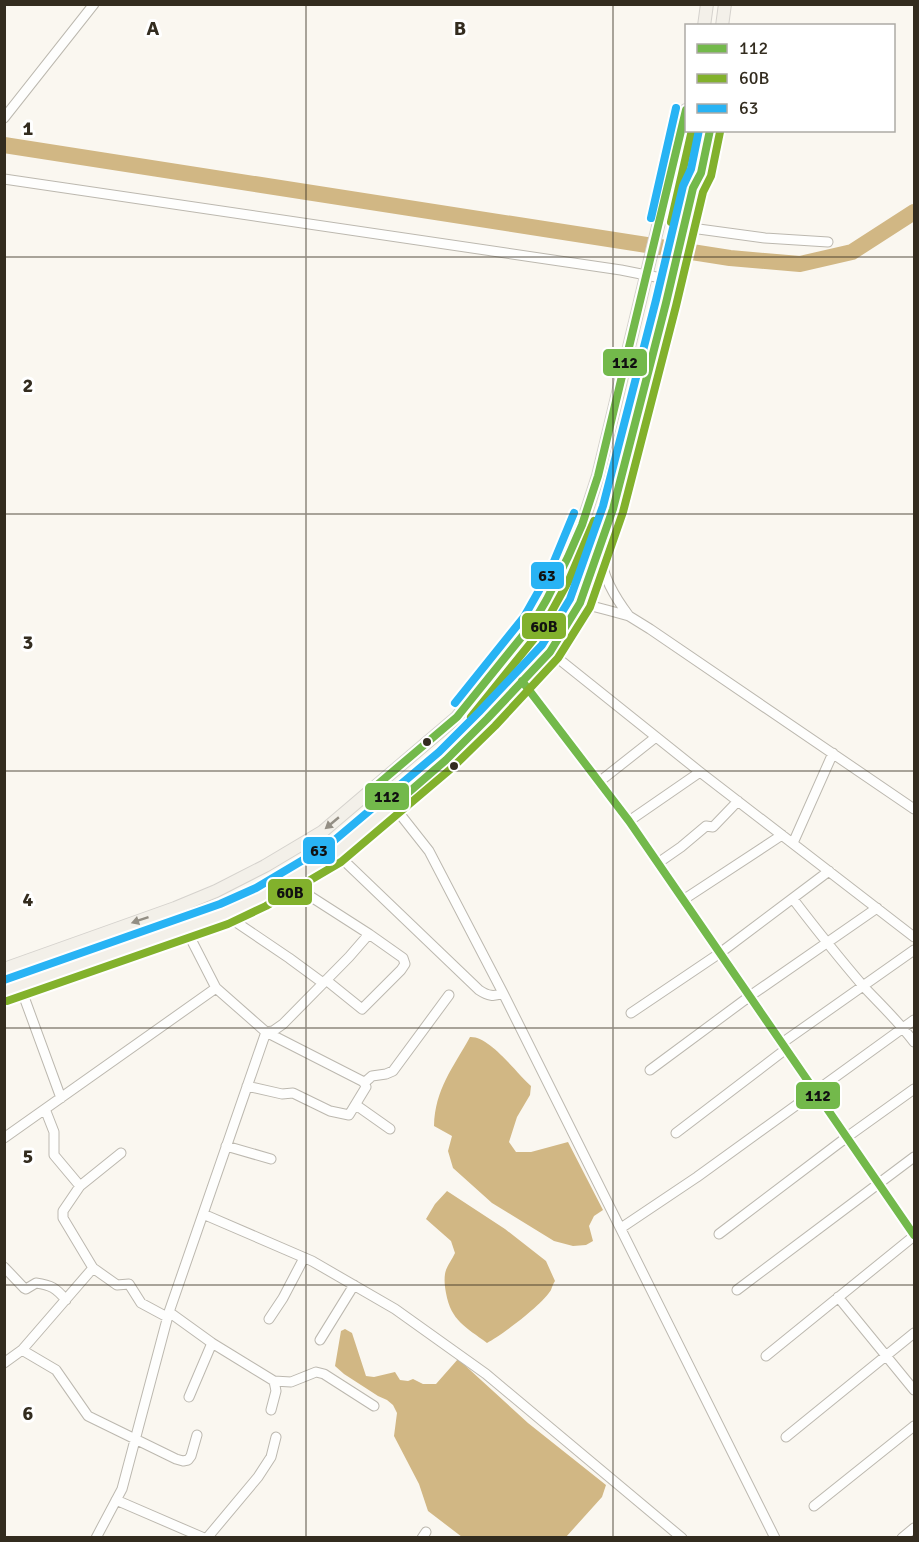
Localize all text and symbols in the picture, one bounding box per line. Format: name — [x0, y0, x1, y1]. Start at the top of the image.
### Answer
text: A — [147, 16, 160, 41]
text: B — [454, 16, 466, 41]
legend — [685, 24, 895, 132]
text: 112 — [739, 37, 768, 59]
text: 60B — [739, 67, 769, 89]
text: 63 — [739, 97, 758, 119]
text: 1 — [23, 116, 34, 141]
line badge: 112 — [602, 348, 648, 377]
text: 112 — [612, 353, 638, 373]
text: 2 — [23, 373, 33, 398]
line badge: 63 — [530, 561, 565, 590]
text: 63 — [538, 566, 556, 586]
line badge: 60B — [521, 612, 567, 640]
text: 60B — [530, 617, 558, 637]
text: 3 — [23, 630, 33, 655]
unlabelled marker — [421, 736, 433, 748]
unlabelled marker — [448, 760, 460, 772]
line badge: 112 — [364, 782, 410, 811]
text: 112 — [374, 787, 400, 807]
one-way arrow — [324, 817, 340, 830]
line badge: 63 — [302, 836, 336, 865]
text: 63 — [310, 841, 328, 861]
line badge: 60B — [267, 878, 313, 906]
text: 60B — [276, 883, 304, 903]
text: 4 — [23, 887, 34, 912]
one-way arrow — [131, 916, 149, 926]
line badge: 112 — [795, 1081, 841, 1110]
text: 112 — [805, 1086, 831, 1106]
text: 5 — [23, 1144, 33, 1169]
text: 6 — [23, 1401, 34, 1426]

